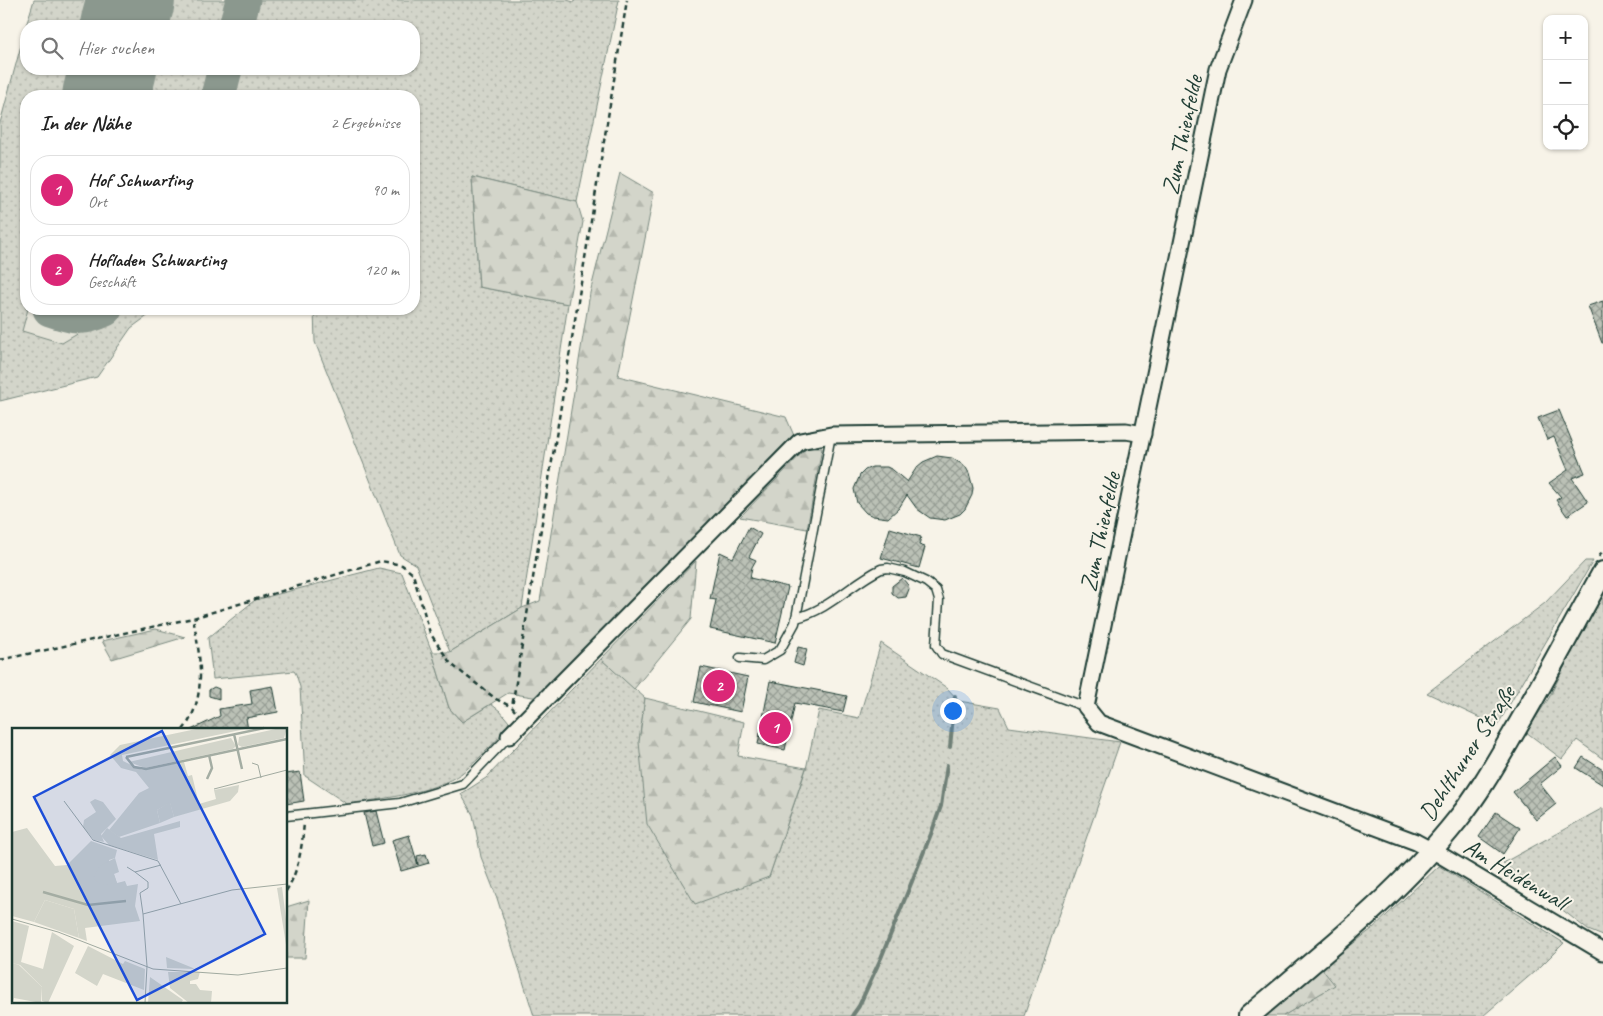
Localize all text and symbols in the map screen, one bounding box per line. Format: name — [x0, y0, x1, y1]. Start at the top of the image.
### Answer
map controls — [1543, 15, 1588, 150]
button: + — [1543, 15, 1588, 60]
search box — [20, 20, 420, 75]
icon: search — [38, 34, 66, 62]
text: Hier suchen — [78, 36, 154, 60]
button: − — [1543, 60, 1588, 105]
street label: Zum Thienfelde — [1155, 71, 1210, 197]
button: locate — [1543, 105, 1588, 150]
text: In der Nähe — [40, 110, 130, 136]
text: 2 Ergebnisse — [331, 113, 400, 133]
text: Hof Schwarting — [88, 168, 192, 192]
text: 1 — [53, 180, 61, 200]
text: 90 m — [372, 180, 399, 200]
text: Ort — [88, 192, 107, 212]
text: Hofladen Schwarting — [88, 248, 226, 272]
text: 2 — [53, 260, 61, 280]
text: 120 m — [365, 260, 399, 280]
text: Geschäft — [88, 272, 136, 292]
street label: Zum Thienfelde — [1073, 468, 1128, 594]
pin: 2 — [703, 667, 735, 705]
street label: Dehlthuner Straße — [1412, 678, 1523, 826]
your location — [940, 698, 966, 724]
pin: 1 — [759, 709, 791, 747]
inset map — [12, 728, 288, 1004]
street label: Am Heidenwall — [1458, 831, 1577, 919]

